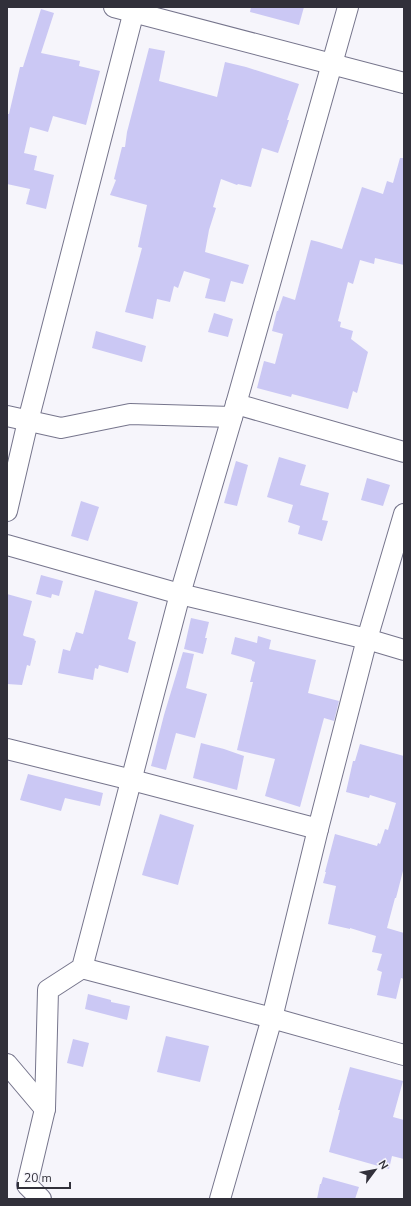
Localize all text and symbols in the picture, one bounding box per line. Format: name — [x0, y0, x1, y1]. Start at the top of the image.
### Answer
north arrow — [355, 1150, 395, 1190]
text: N — [375, 1157, 392, 1172]
scale bar — [18, 1164, 70, 1190]
text: 20 m — [24, 1170, 52, 1186]

